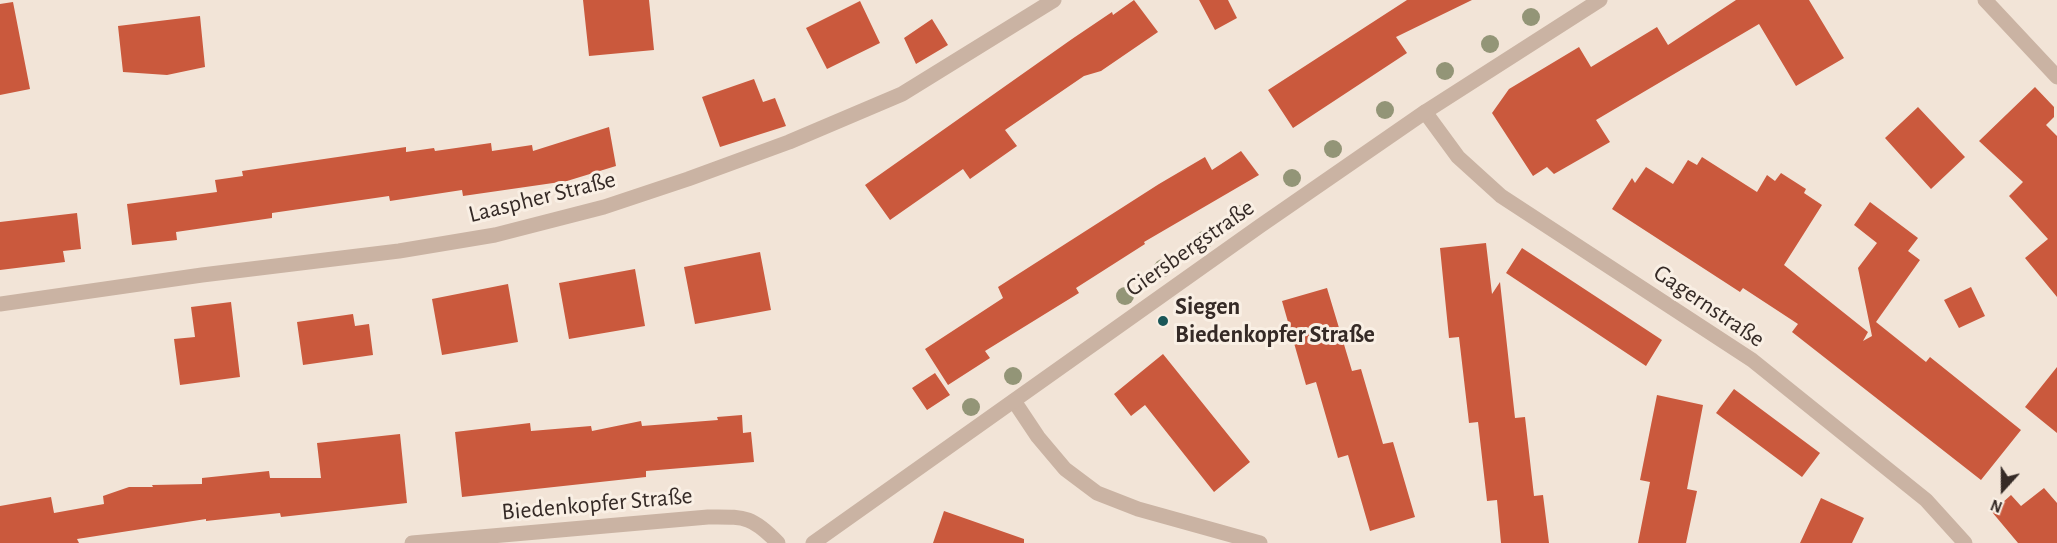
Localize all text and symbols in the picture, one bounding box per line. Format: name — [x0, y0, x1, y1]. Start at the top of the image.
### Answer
street label: Laaspher Straße — [466, 165, 618, 229]
street label: Giersbergstraße — [1120, 193, 1260, 303]
street label: Gagernstraße — [1648, 258, 1770, 354]
place label: Siegen Biedenkopfer Straße — [1175, 293, 1375, 349]
marker: Siegen Biedenkopfer Straße — [1156, 314, 1170, 328]
north arrow — [1973, 459, 2033, 519]
street label: Biedenkopfer Straße — [500, 481, 694, 527]
text: N — [1988, 496, 2005, 515]

